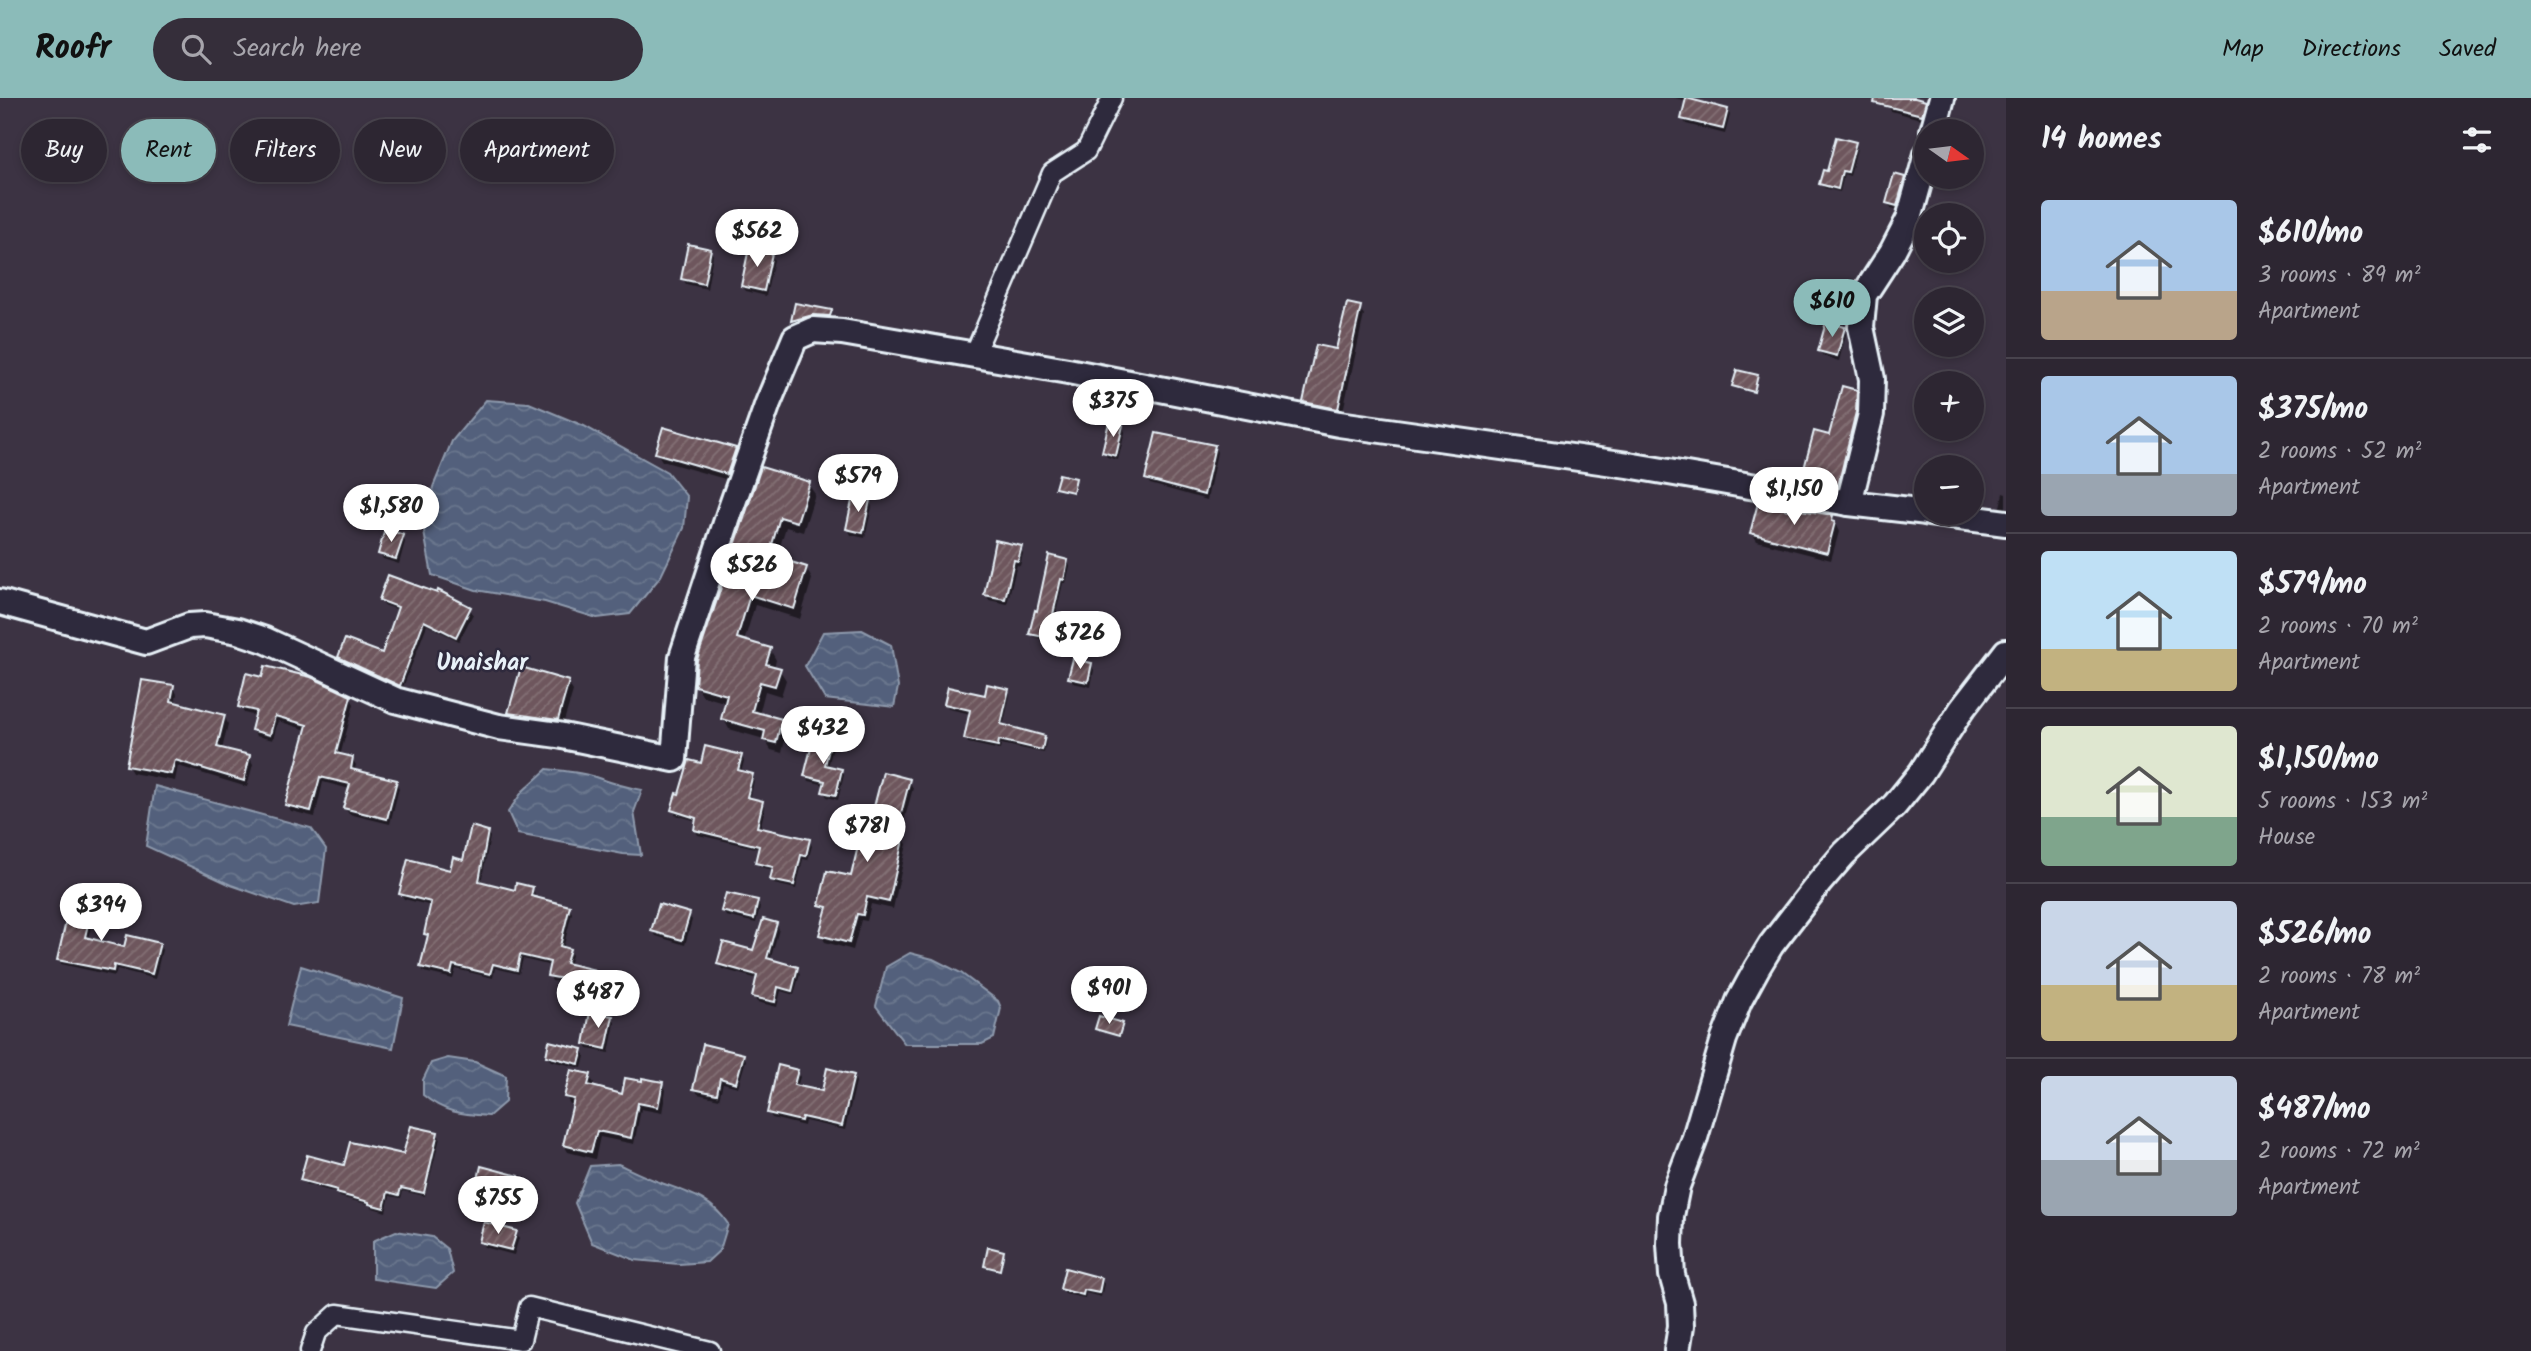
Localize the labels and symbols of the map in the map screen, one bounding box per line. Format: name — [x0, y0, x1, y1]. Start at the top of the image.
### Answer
north arrow — [1914, 119, 1984, 189]
pin: $562 — [716, 209, 798, 269]
pin: $610 — [1791, 280, 1873, 339]
pin: $375 — [1072, 380, 1154, 439]
pin: $579 — [817, 454, 899, 514]
pin: $1,150 — [1737, 468, 1851, 527]
pin: $1,580 — [334, 484, 448, 544]
pin: $526 — [711, 544, 793, 603]
pin: $726 — [1039, 612, 1121, 671]
district label: Unaishar — [436, 644, 529, 683]
pin: $432 — [782, 706, 864, 766]
pin: $781 — [826, 804, 908, 864]
pin: $394 — [60, 884, 142, 943]
pin: $901 — [1068, 967, 1150, 1026]
pin: $487 — [557, 970, 639, 1030]
pin: $755 — [457, 1176, 539, 1236]

